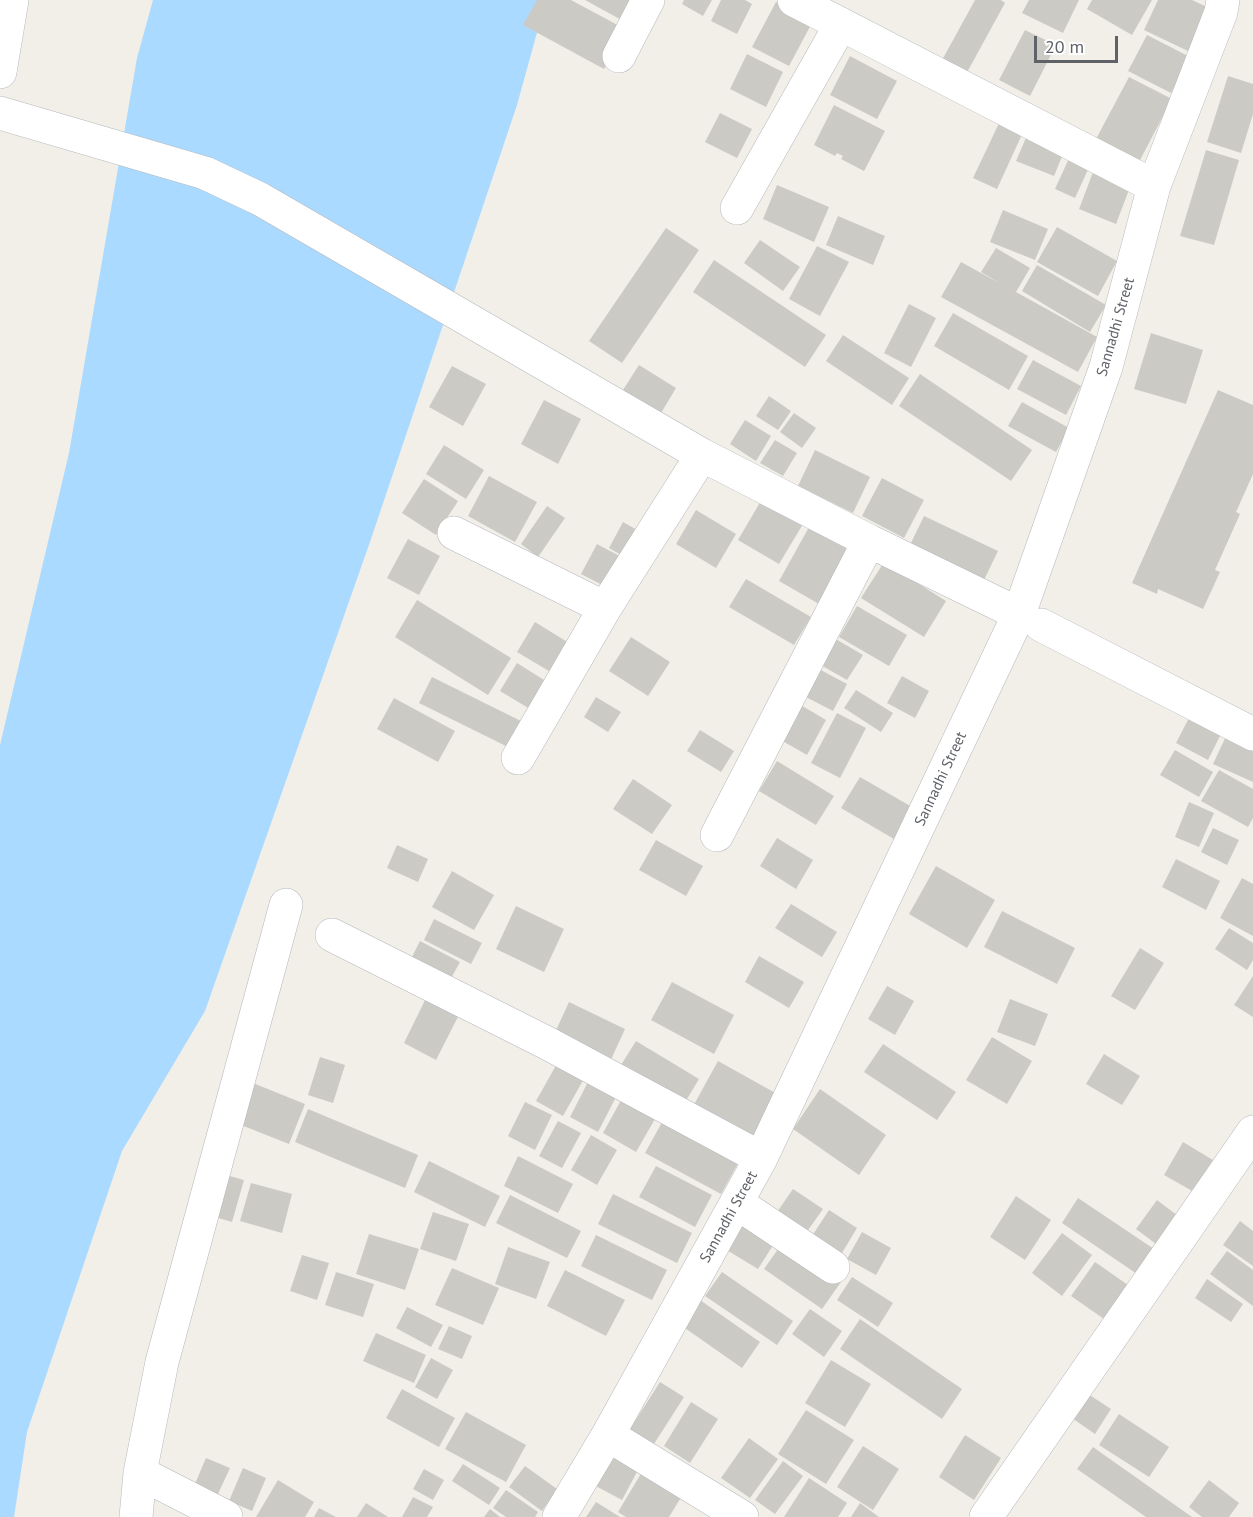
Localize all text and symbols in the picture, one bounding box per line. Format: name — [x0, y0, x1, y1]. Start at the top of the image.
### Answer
scale bar — [1037, 24, 1121, 62]
text: 20 m — [1045, 35, 1084, 58]
street label: Sannadhi Street — [1093, 276, 1139, 378]
street label: Sannadhi Street — [911, 729, 971, 829]
street label: Sannadhi Street — [696, 1168, 762, 1266]

